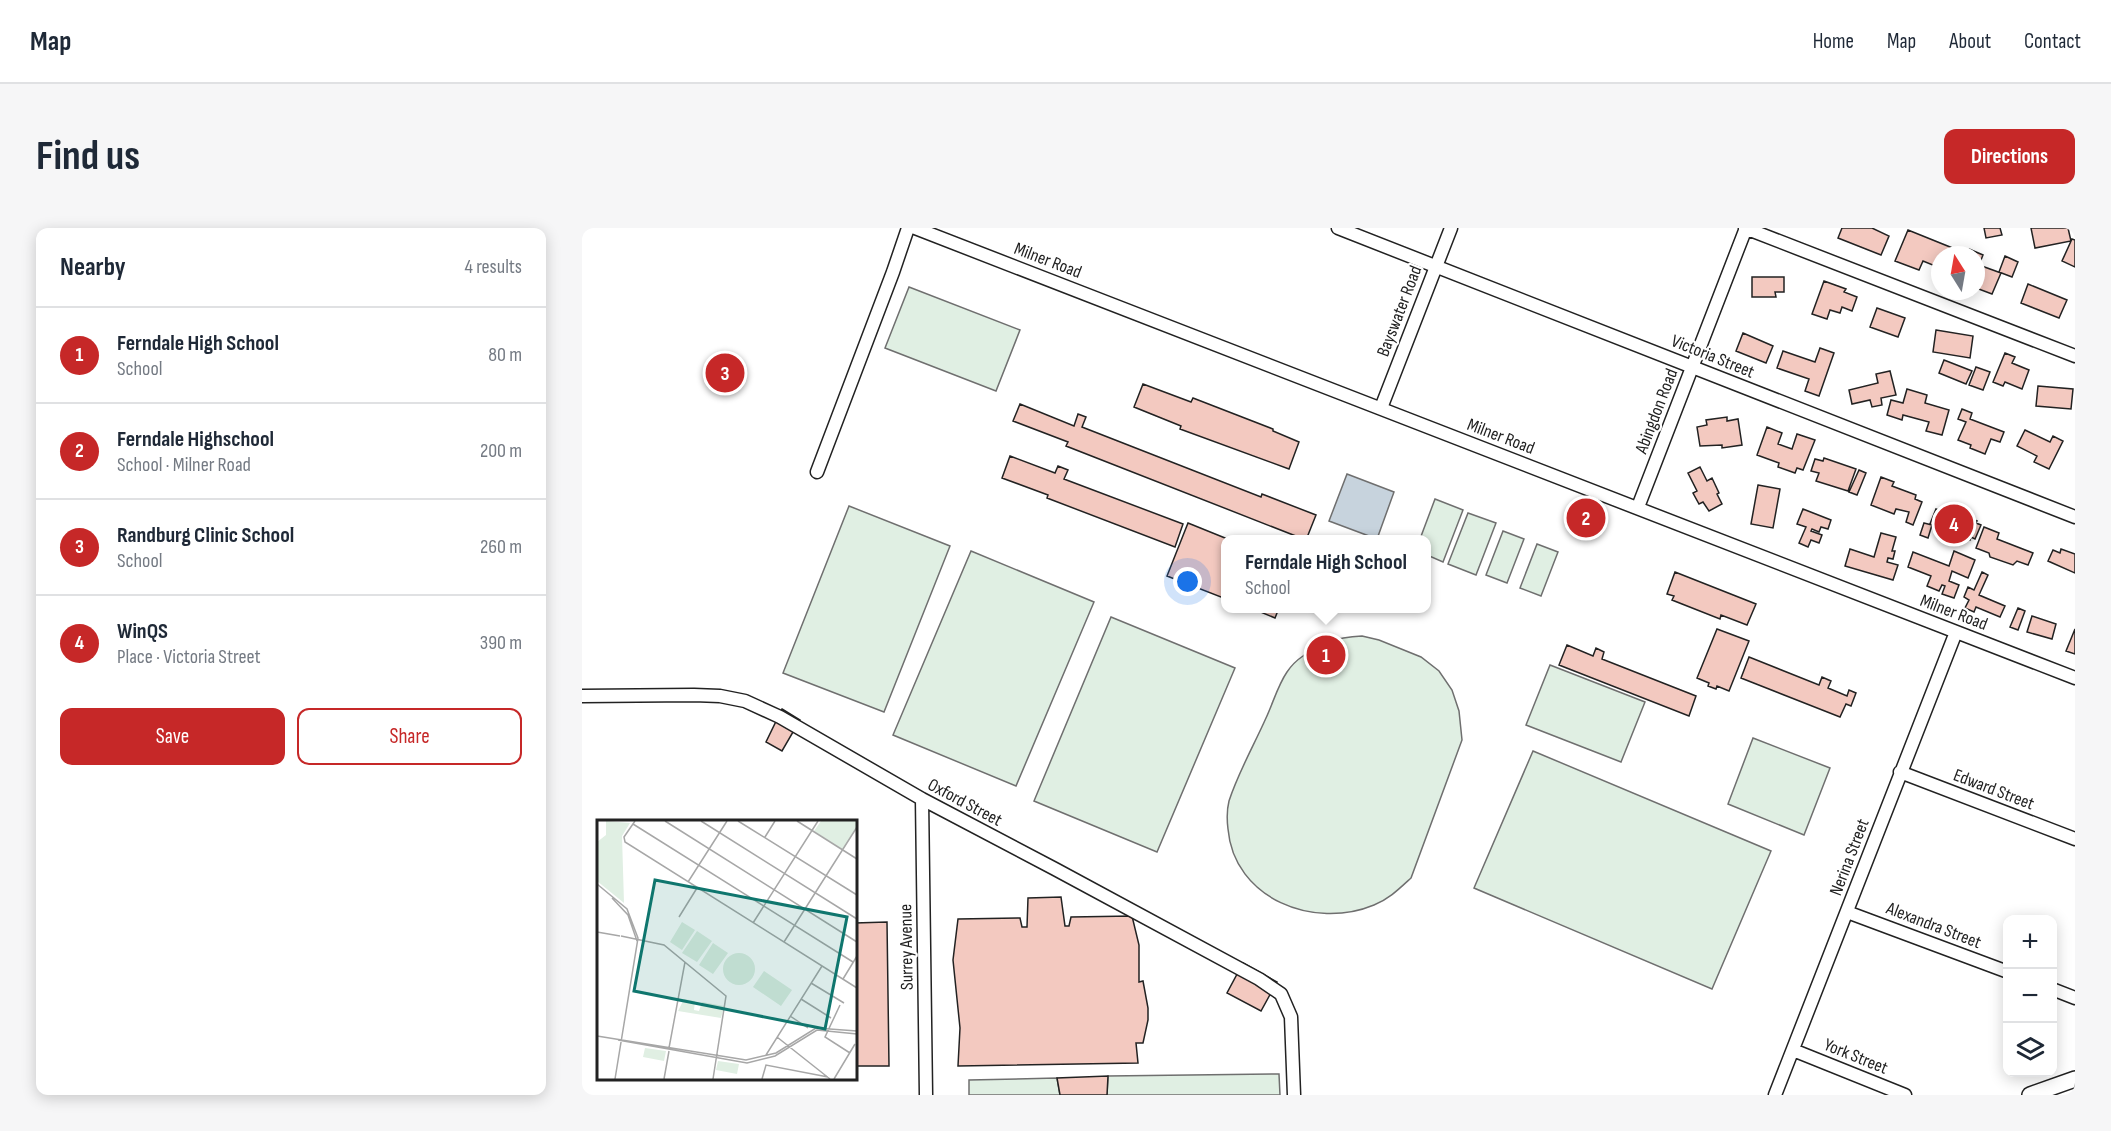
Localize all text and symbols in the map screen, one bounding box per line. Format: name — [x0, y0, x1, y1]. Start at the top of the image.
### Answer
text: Map — [30, 25, 71, 58]
text: Home — [1813, 29, 1854, 54]
text: Map — [1887, 29, 1916, 54]
text: About — [1949, 29, 1991, 54]
text: Contact — [2024, 29, 2081, 54]
button: Directions — [1944, 129, 2075, 184]
text: Find us — [36, 131, 140, 182]
street label: Milner Road — [1011, 238, 1084, 283]
north arrow — [1931, 246, 1985, 300]
text: Nearby — [60, 252, 126, 283]
text: 4 results — [465, 255, 522, 279]
street label: Bayswater Road — [1373, 263, 1426, 360]
text: Ferndale High School — [117, 330, 279, 357]
street label: Victoria Street — [1668, 330, 1758, 383]
text: 1 — [76, 343, 83, 367]
text: 80 m — [488, 343, 522, 367]
pin: 3 — [706, 350, 744, 396]
text: School — [117, 357, 162, 381]
street label: Abingdon Road — [1630, 366, 1682, 457]
street label: Milner Road — [1464, 414, 1537, 459]
text: Ferndale Highschool — [117, 426, 274, 453]
text: 2 — [75, 439, 84, 463]
text: 200 m — [480, 439, 522, 463]
text: School · Milner Road — [117, 453, 251, 477]
pin: 2 — [1566, 496, 1606, 540]
pin: 4 — [1934, 502, 1974, 546]
text: Randburg Clinic School — [117, 522, 294, 549]
text: 3 — [75, 535, 84, 559]
text: 260 m — [480, 535, 522, 559]
popup — [1221, 535, 1431, 613]
text: School — [117, 549, 162, 573]
text: Ferndale High School — [1245, 549, 1407, 576]
your location — [1173, 567, 1202, 596]
text: School — [1245, 576, 1291, 600]
street label: Milner Road — [1917, 590, 1990, 635]
text: WinQS — [117, 618, 168, 645]
text: 4 — [75, 631, 84, 655]
text: 390 m — [480, 631, 522, 655]
pin: 1 — [1306, 632, 1346, 678]
text: Place · Victoria Street — [117, 645, 261, 669]
button: Save — [60, 708, 285, 765]
button: Share — [297, 708, 522, 765]
street label: Edward Street — [1950, 764, 2038, 815]
street label: Oxford Street — [924, 774, 1006, 831]
street label: Nerina Street — [1825, 815, 1874, 898]
inset map — [597, 820, 856, 1080]
street label: Alexandra Street — [1883, 897, 1985, 953]
street label: Surrey Avenue — [895, 904, 918, 990]
map controls — [2003, 915, 2057, 1077]
button: + — [2003, 915, 2057, 969]
button: − — [2003, 969, 2057, 1023]
button: layers — [2003, 1023, 2057, 1077]
street label: York Street — [1821, 1034, 1891, 1079]

